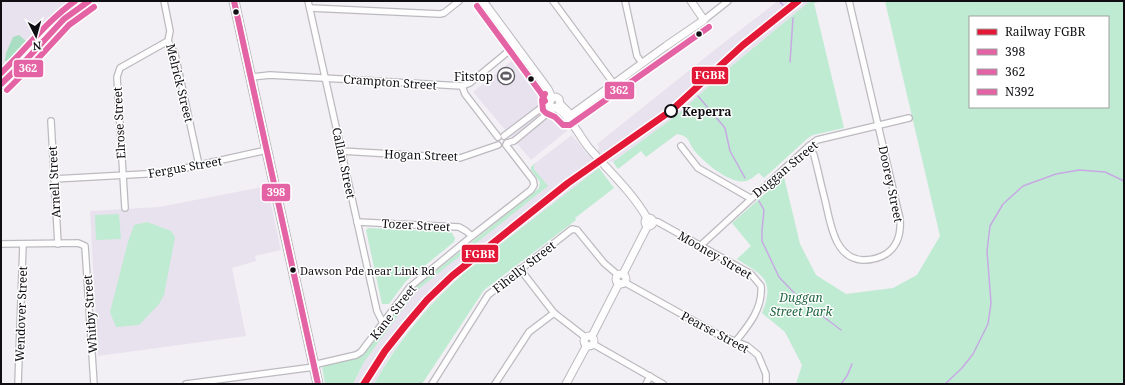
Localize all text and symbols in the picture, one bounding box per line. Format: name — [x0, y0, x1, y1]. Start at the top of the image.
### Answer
unlabelled marker — [231, 7, 241, 17]
north arrow — [16, 16, 56, 56]
legend — [969, 16, 1109, 108]
text: Railway FGBR — [1005, 23, 1085, 40]
unlabelled marker — [694, 29, 704, 39]
text: N — [32, 39, 42, 54]
street label: Melrick Street — [162, 42, 198, 124]
text: 398 — [1005, 43, 1025, 60]
line badge: 362 — [13, 59, 44, 78]
text: 362 — [19, 60, 37, 75]
text: 362 — [1005, 63, 1025, 80]
sports icon: Fitstop — [496, 66, 516, 86]
line badge: FGBR — [691, 66, 729, 85]
text: FGBR — [695, 67, 725, 82]
place label: Fitstop — [454, 68, 493, 85]
street label: Crampton Street — [343, 70, 437, 94]
unlabelled marker — [526, 74, 536, 84]
line badge: 362 — [604, 81, 635, 100]
text: 362 — [610, 82, 628, 97]
text: N392 — [1005, 83, 1034, 100]
street label: Elrose Street — [109, 87, 129, 159]
place label: Keperra — [682, 103, 732, 120]
marker: Keperra — [664, 104, 678, 118]
street label: Callan Street — [328, 126, 360, 200]
street label: Duggan Street — [749, 137, 821, 201]
street label: Doorey Street — [875, 144, 907, 224]
street label: Arnell Street — [44, 145, 64, 219]
street label: Hogan Street — [384, 145, 458, 165]
street label: Fergus Street — [147, 152, 223, 182]
line badge: 398 — [261, 183, 291, 202]
text: 398 — [267, 184, 285, 199]
street label: Tozer Street — [381, 215, 451, 235]
street label: Mooney Street — [675, 227, 755, 283]
street label: Fihelly Street — [489, 237, 559, 297]
line badge: FGBR — [461, 244, 499, 263]
text: FGBR — [465, 246, 495, 261]
place label: Dawson Pde near Link Rd — [300, 263, 435, 278]
marker: Dawson Pde near Link Rd — [288, 265, 298, 275]
street label: Wendover Street — [11, 266, 31, 362]
street label: Whitby Street — [79, 274, 101, 354]
street label: Kane Street — [366, 281, 420, 343]
park label: Duggan Street Park — [770, 289, 833, 320]
street label: Pearse Street — [678, 307, 752, 357]

